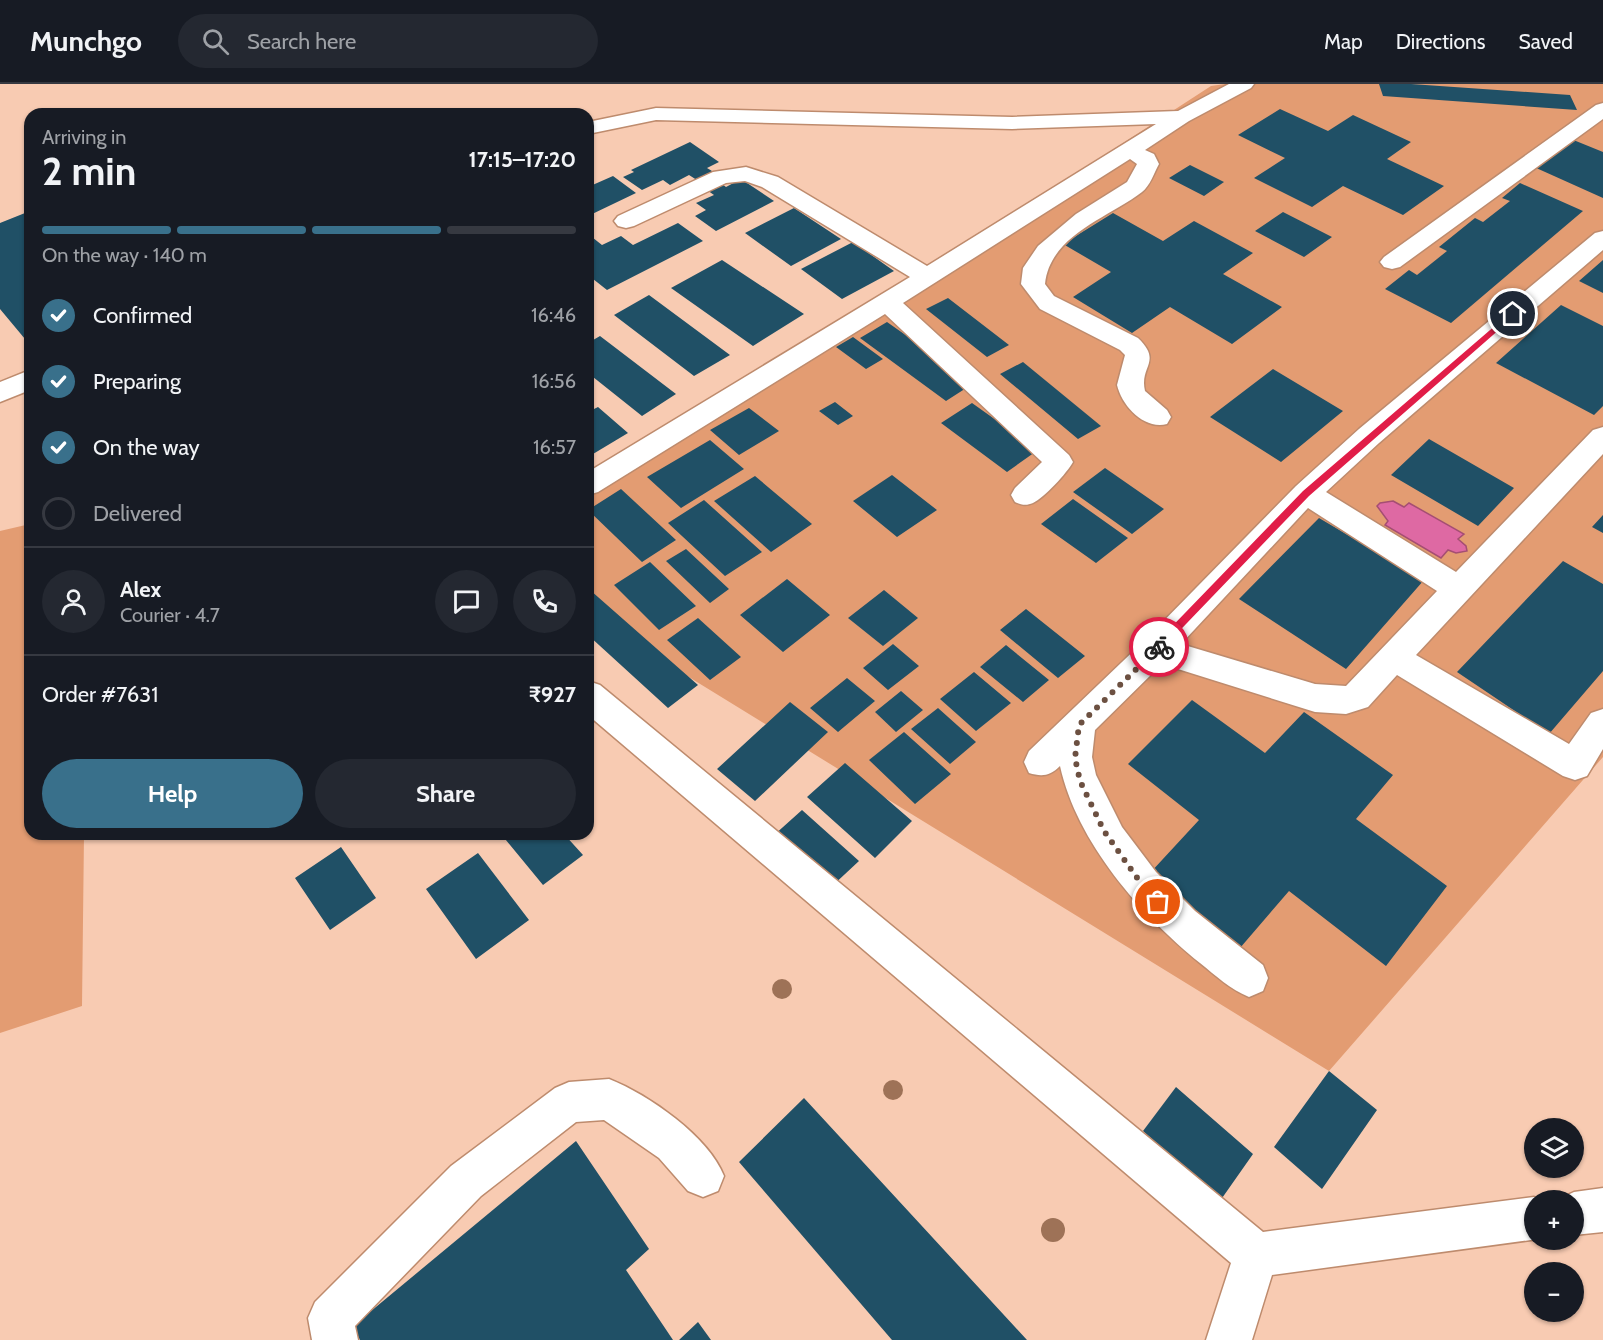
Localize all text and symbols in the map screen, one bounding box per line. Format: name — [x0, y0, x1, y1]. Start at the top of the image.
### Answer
search box — [178, 14, 598, 68]
text: Munchgo — [30, 24, 142, 58]
icon: search — [199, 25, 232, 58]
text: Search here — [247, 28, 356, 55]
text: Map — [1324, 29, 1363, 54]
text: Directions — [1396, 29, 1485, 54]
text: Saved — [1518, 29, 1573, 54]
text: Arriving in — [42, 125, 126, 149]
text: 17:15–17:20 — [469, 146, 576, 173]
text: 2 min — [42, 147, 136, 195]
text: On the way · 140 m — [42, 243, 207, 267]
pin — [1487, 288, 1538, 339]
icon: home — [1496, 297, 1529, 330]
icon: check — [42, 299, 75, 332]
text: Confirmed — [93, 302, 192, 329]
text: 16:46 — [531, 303, 576, 327]
icon: check — [42, 365, 75, 398]
text: Preparing — [93, 368, 181, 395]
text: 16:56 — [532, 369, 576, 393]
icon: check — [42, 431, 75, 464]
text: On the way — [93, 434, 200, 461]
text: 16:57 — [533, 435, 576, 459]
text: Delivered — [93, 500, 182, 527]
button: person — [42, 570, 105, 633]
button: chat — [435, 570, 498, 633]
button: phone — [513, 570, 576, 633]
text: Alex — [120, 576, 161, 603]
text: Courier · 4.7 — [120, 603, 220, 627]
courier — [1129, 617, 1189, 677]
icon: bike — [1143, 631, 1176, 664]
text: Order #7631 — [42, 681, 158, 708]
text: ₹927 — [529, 681, 576, 708]
button: Help — [42, 759, 303, 828]
button: Share — [315, 759, 576, 828]
pin — [1132, 876, 1183, 927]
icon: bag — [1141, 885, 1174, 918]
map controls — [1524, 1118, 1584, 1322]
button: layers — [1524, 1118, 1584, 1178]
button: + — [1524, 1190, 1584, 1250]
button: − — [1524, 1262, 1584, 1322]

